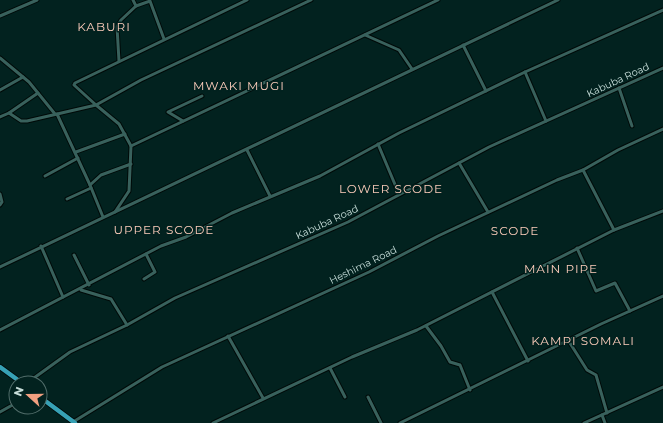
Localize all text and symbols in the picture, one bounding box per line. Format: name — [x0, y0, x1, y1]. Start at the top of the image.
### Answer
district label: KABURI — [77, 19, 131, 34]
street label: Kabuba Road — [585, 60, 651, 100]
district label: MWAKI MUGI — [193, 78, 285, 93]
district label: LOWER SCODE — [339, 181, 443, 196]
street label: Kabuba Road — [294, 202, 360, 242]
district label: UPPER SCODE — [114, 222, 214, 237]
district label: SCODE — [491, 223, 539, 238]
street label: Heshima Road — [327, 243, 399, 287]
district label: MAIN PIPE — [524, 261, 598, 276]
district label: KAMPI SOMALI — [531, 333, 635, 348]
north arrow — [8, 375, 48, 415]
text: N — [11, 385, 27, 398]

